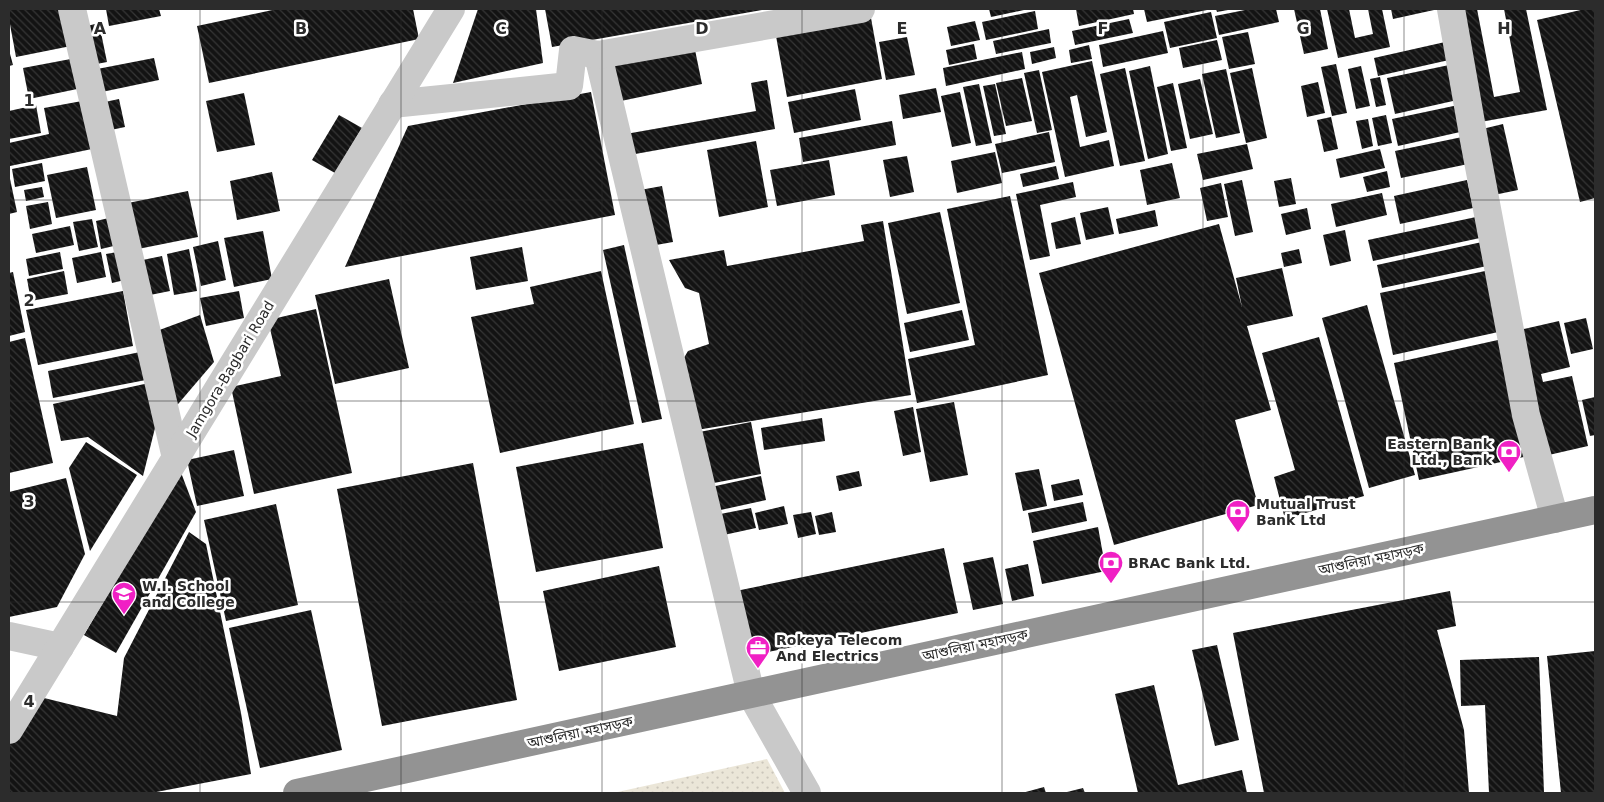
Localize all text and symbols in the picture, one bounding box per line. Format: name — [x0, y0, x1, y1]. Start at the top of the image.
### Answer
text: A — [94, 19, 107, 38]
text: B — [295, 19, 307, 38]
text: C — [495, 19, 507, 38]
text: D — [695, 19, 709, 38]
text: E — [897, 19, 907, 38]
text: F — [1098, 19, 1108, 38]
text: G — [1296, 19, 1310, 38]
text: H — [1497, 19, 1511, 38]
text: 1 — [23, 91, 35, 110]
text: 2 — [23, 291, 35, 310]
street label: Jamgora-Bagbari Road — [182, 298, 277, 441]
place label: Eastern Bank Ltd., Bank — [1387, 436, 1493, 468]
bank icon: Eastern Bank Ltd., Bank — [1496, 439, 1522, 473]
text: 3 — [23, 492, 35, 511]
place label: Mutual Trust Bank Ltd — [1256, 496, 1356, 528]
bank icon: Mutual Trust Bank Ltd — [1225, 499, 1251, 533]
street label: আশুলিয়া মহাসড়ক — [1316, 540, 1426, 578]
bank icon: BRAC Bank Ltd. — [1098, 550, 1124, 584]
place label: BRAC Bank Ltd. — [1128, 555, 1251, 571]
place label: W.I. School and College — [142, 578, 235, 610]
school or university icon: W.I. School and College — [111, 581, 137, 615]
street label: আশুলিয়া মহাসড়ক — [920, 626, 1030, 664]
place label: Rokeya Telecom And Electrics — [776, 632, 902, 664]
office icon: Rokeya Telecom And Electrics — [745, 635, 771, 669]
text: 4 — [23, 692, 35, 711]
street label: আশুলিয়া মহাসড়ক — [525, 713, 635, 751]

